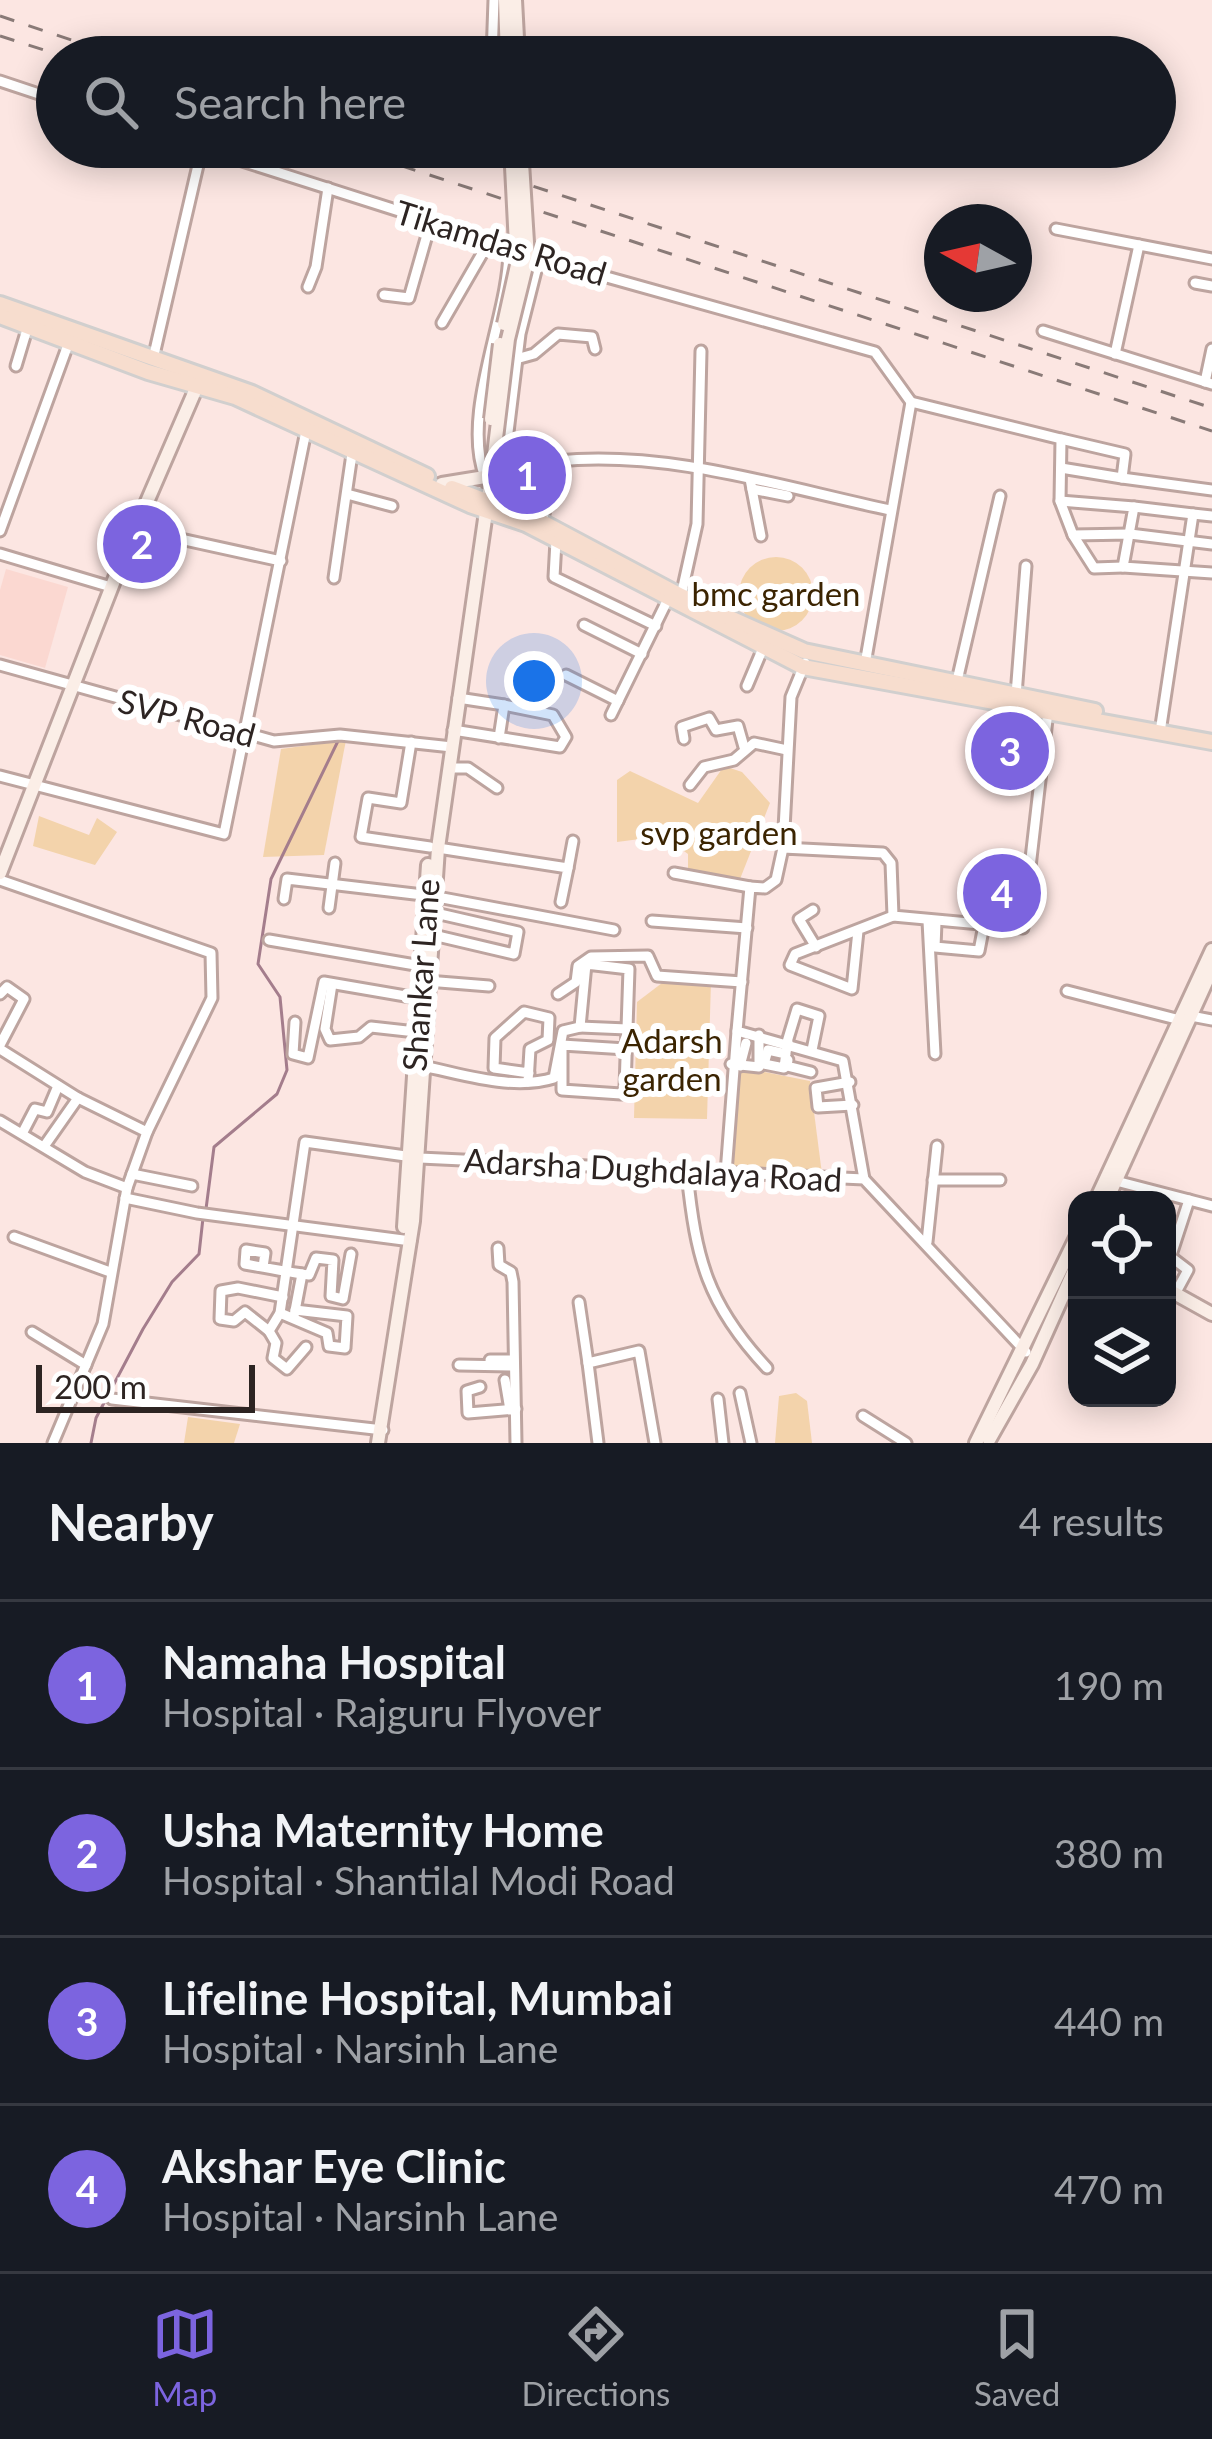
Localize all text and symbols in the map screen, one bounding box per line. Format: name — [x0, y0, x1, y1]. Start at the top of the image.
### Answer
search box — [36, 36, 1176, 168]
icon: search — [78, 69, 144, 135]
text: Search here — [174, 75, 406, 129]
street label: Tikamdas Road — [391, 191, 612, 293]
north arrow — [924, 204, 1032, 312]
pin: 1 — [488, 430, 566, 520]
pin: 2 — [103, 499, 181, 589]
park label: bmc garden — [691, 573, 861, 613]
your location — [504, 651, 564, 711]
street label: SVP Road — [114, 680, 260, 755]
pin: 3 — [971, 706, 1049, 796]
park label: svp garden — [640, 812, 798, 852]
pin: 4 — [963, 848, 1041, 938]
street label: Shankar Lane — [393, 877, 447, 1073]
park label: Adarsh garden — [621, 1020, 723, 1098]
street label: Adarsha Dughdalaya Road — [463, 1139, 843, 1199]
map controls — [1068, 1191, 1176, 1407]
button: locate — [1068, 1191, 1176, 1299]
button: layers — [1068, 1299, 1176, 1407]
scale bar — [36, 1359, 255, 1412]
text: 200 m — [54, 1366, 147, 1406]
text: Nearby — [48, 1491, 214, 1552]
text: 4 results — [1019, 1498, 1164, 1544]
text: Namaha Hospital — [162, 1635, 506, 1689]
text: 1 — [76, 1662, 98, 1708]
text: 190 m — [1054, 1662, 1164, 1708]
text: Hospital · Rajguru Flyover — [162, 1689, 601, 1735]
text: Usha Maternity Home — [162, 1803, 604, 1857]
text: 2 — [76, 1830, 98, 1876]
text: 380 m — [1054, 1830, 1164, 1876]
text: Hospital · Shantilal Modi Road — [162, 1857, 675, 1903]
text: Lifeline Hospital, Mumbai — [162, 1971, 673, 2025]
text: 3 — [76, 1998, 98, 2044]
text: 440 m — [1054, 1998, 1164, 2044]
text: Hospital · Narsinh Lane — [162, 2025, 558, 2071]
text: Akshar Eye Clinic — [162, 2139, 506, 2193]
text: 4 — [76, 2166, 98, 2212]
text: 470 m — [1054, 2166, 1164, 2212]
text: Hospital · Narsinh Lane — [162, 2193, 558, 2239]
tab: Map — [152, 2301, 218, 2413]
tab: Directions — [521, 2301, 670, 2413]
tab: Saved — [974, 2301, 1060, 2413]

